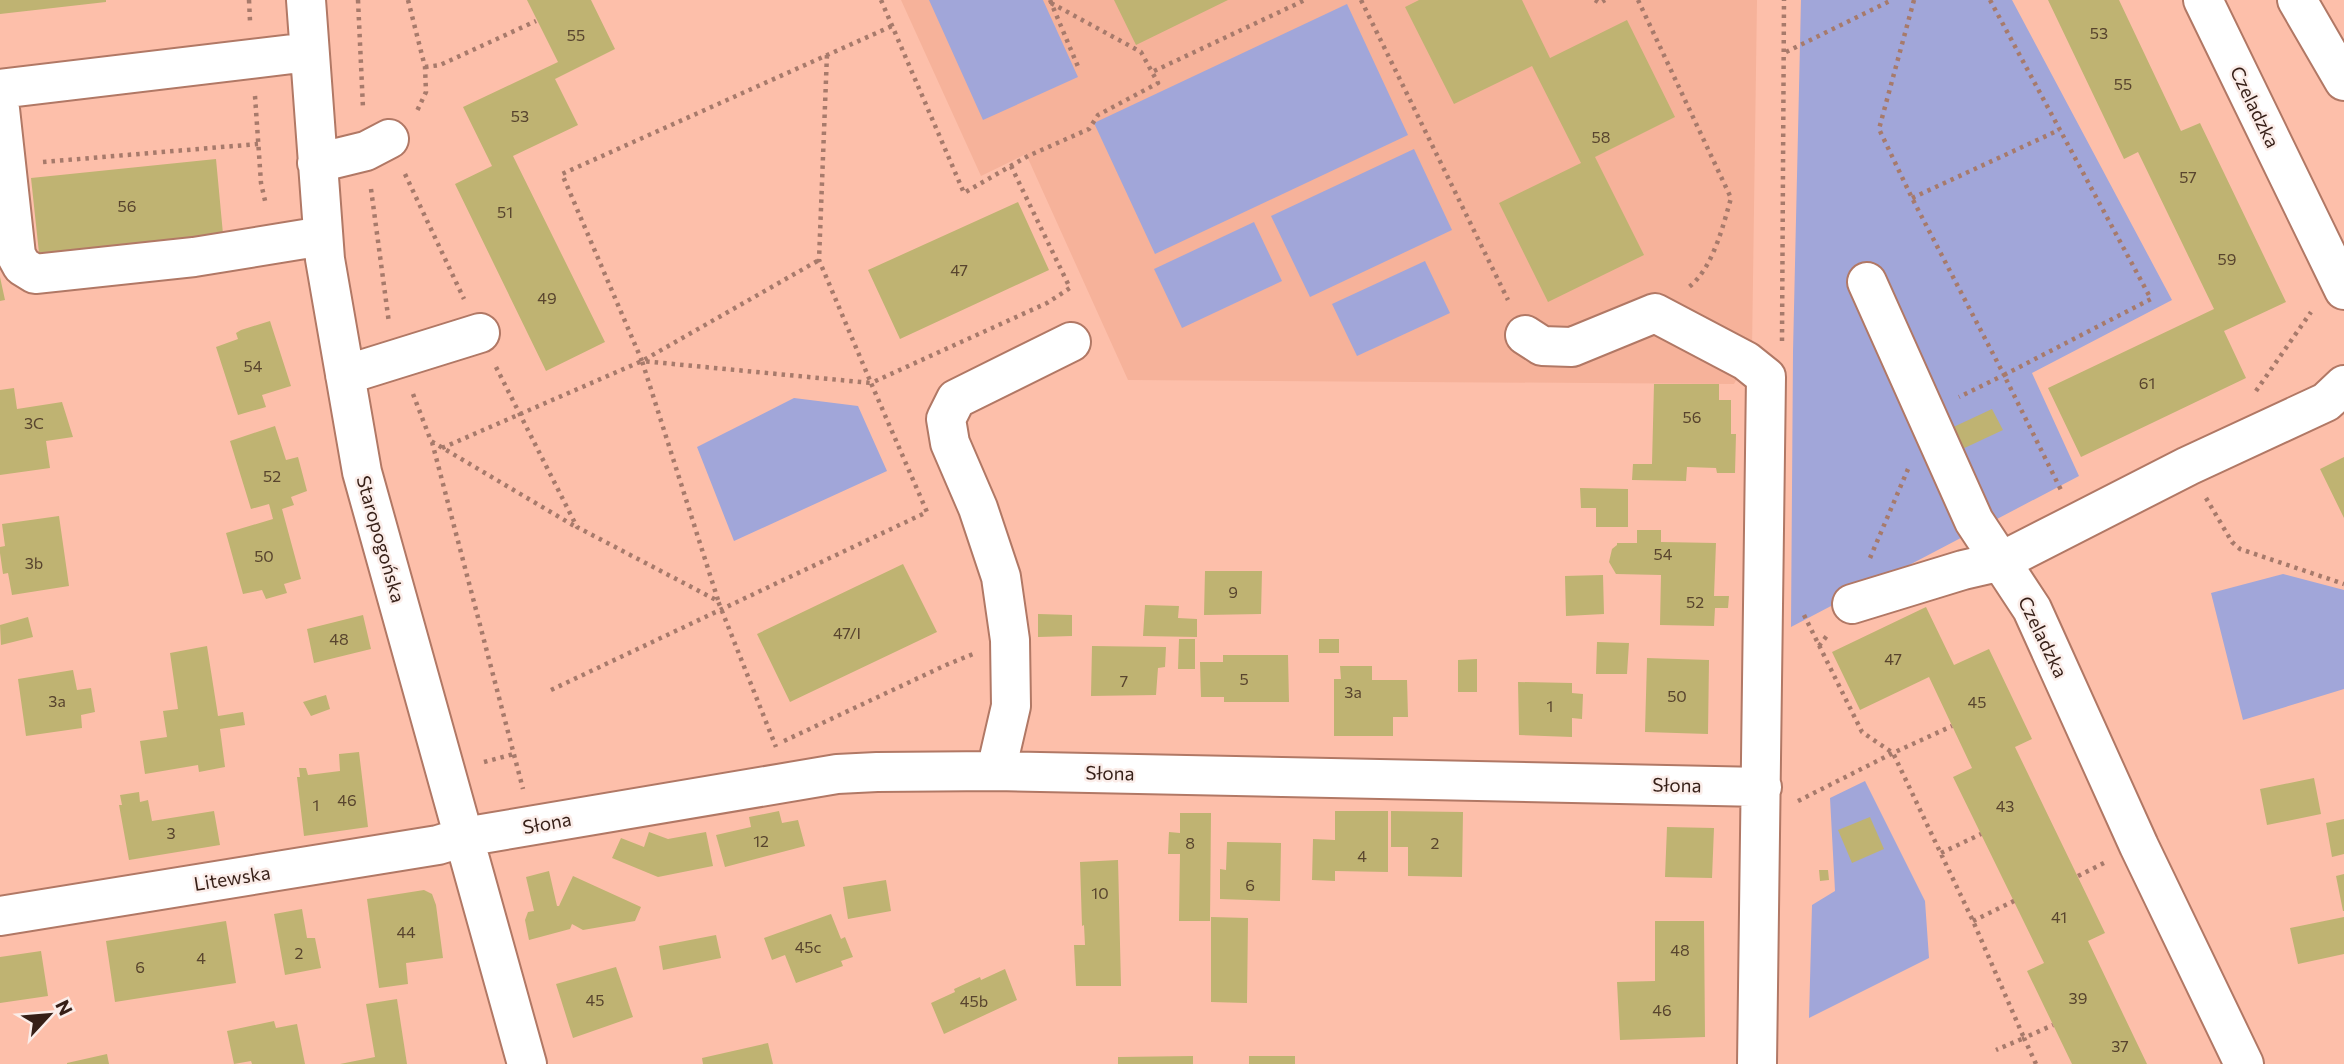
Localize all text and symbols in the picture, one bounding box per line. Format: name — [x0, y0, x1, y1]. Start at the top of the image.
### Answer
house number: 53 — [2090, 23, 2108, 42]
house number: 55 — [567, 25, 585, 44]
street label: Czeladzka — [2226, 62, 2285, 151]
house number: 55 — [2114, 74, 2132, 93]
house number: 53 — [511, 106, 529, 125]
house number: 58 — [1592, 127, 1610, 146]
house number: 57 — [2179, 167, 2197, 186]
house number: 56 — [118, 196, 136, 215]
house number: 51 — [497, 202, 513, 221]
house number: 59 — [2218, 249, 2236, 268]
house number: 47 — [950, 260, 968, 279]
house number: 49 — [537, 288, 557, 307]
house number: 54 — [244, 356, 263, 375]
house number: 61 — [2139, 373, 2155, 392]
house number: 56 — [1683, 407, 1701, 426]
house number: 3C — [24, 413, 44, 432]
house number: 52 — [263, 466, 281, 485]
street label: Staropogońska — [352, 473, 411, 605]
house number: 54 — [1654, 544, 1673, 563]
house number: 50 — [254, 546, 274, 565]
house number: 3b — [25, 553, 43, 572]
house number: 9 — [1228, 582, 1238, 601]
house number: 52 — [1686, 592, 1704, 611]
street label: Czeladzka — [2014, 592, 2073, 681]
house number: 47/I — [833, 623, 861, 642]
house number: 48 — [329, 629, 349, 648]
house number: 47 — [1884, 649, 1902, 668]
house number: 5 — [1239, 669, 1249, 688]
house number: 7 — [1120, 671, 1128, 690]
house number: 3a — [1344, 682, 1362, 701]
house number: 50 — [1667, 686, 1687, 705]
house number: 3a — [48, 691, 66, 710]
house number: 45 — [1968, 692, 1986, 711]
house number: 1 — [1547, 696, 1553, 715]
street label: Słona — [1085, 761, 1135, 784]
street label: Słona — [1652, 773, 1702, 796]
house number: 46 — [337, 790, 357, 809]
house number: 1 — [313, 795, 319, 814]
house number: 43 — [1996, 796, 2014, 815]
street label: Słona — [521, 807, 573, 838]
house number: 3 — [166, 823, 176, 842]
house number: 12 — [753, 831, 769, 850]
house number: 8 — [1185, 833, 1195, 852]
house number: 2 — [1431, 833, 1440, 852]
house number: 4 — [1357, 846, 1367, 865]
street label: Litewska — [192, 860, 272, 895]
house number: 6 — [1245, 875, 1255, 894]
house number: 10 — [1091, 883, 1109, 902]
house number: 41 — [2051, 907, 2067, 926]
house number: 44 — [396, 922, 416, 941]
house number: 45c — [795, 937, 821, 956]
house number: 48 — [1670, 940, 1690, 959]
house number: 2 — [295, 943, 304, 962]
house number: 4 — [196, 948, 206, 967]
house number: 6 — [135, 957, 145, 976]
north arrow — [14, 980, 84, 1050]
house number: 39 — [2069, 988, 2087, 1007]
house number: 45 — [586, 990, 604, 1009]
house number: 45b — [960, 991, 988, 1010]
text: N — [51, 996, 78, 1019]
house number: 46 — [1652, 1000, 1672, 1019]
house number: 37 — [2111, 1036, 2129, 1055]

